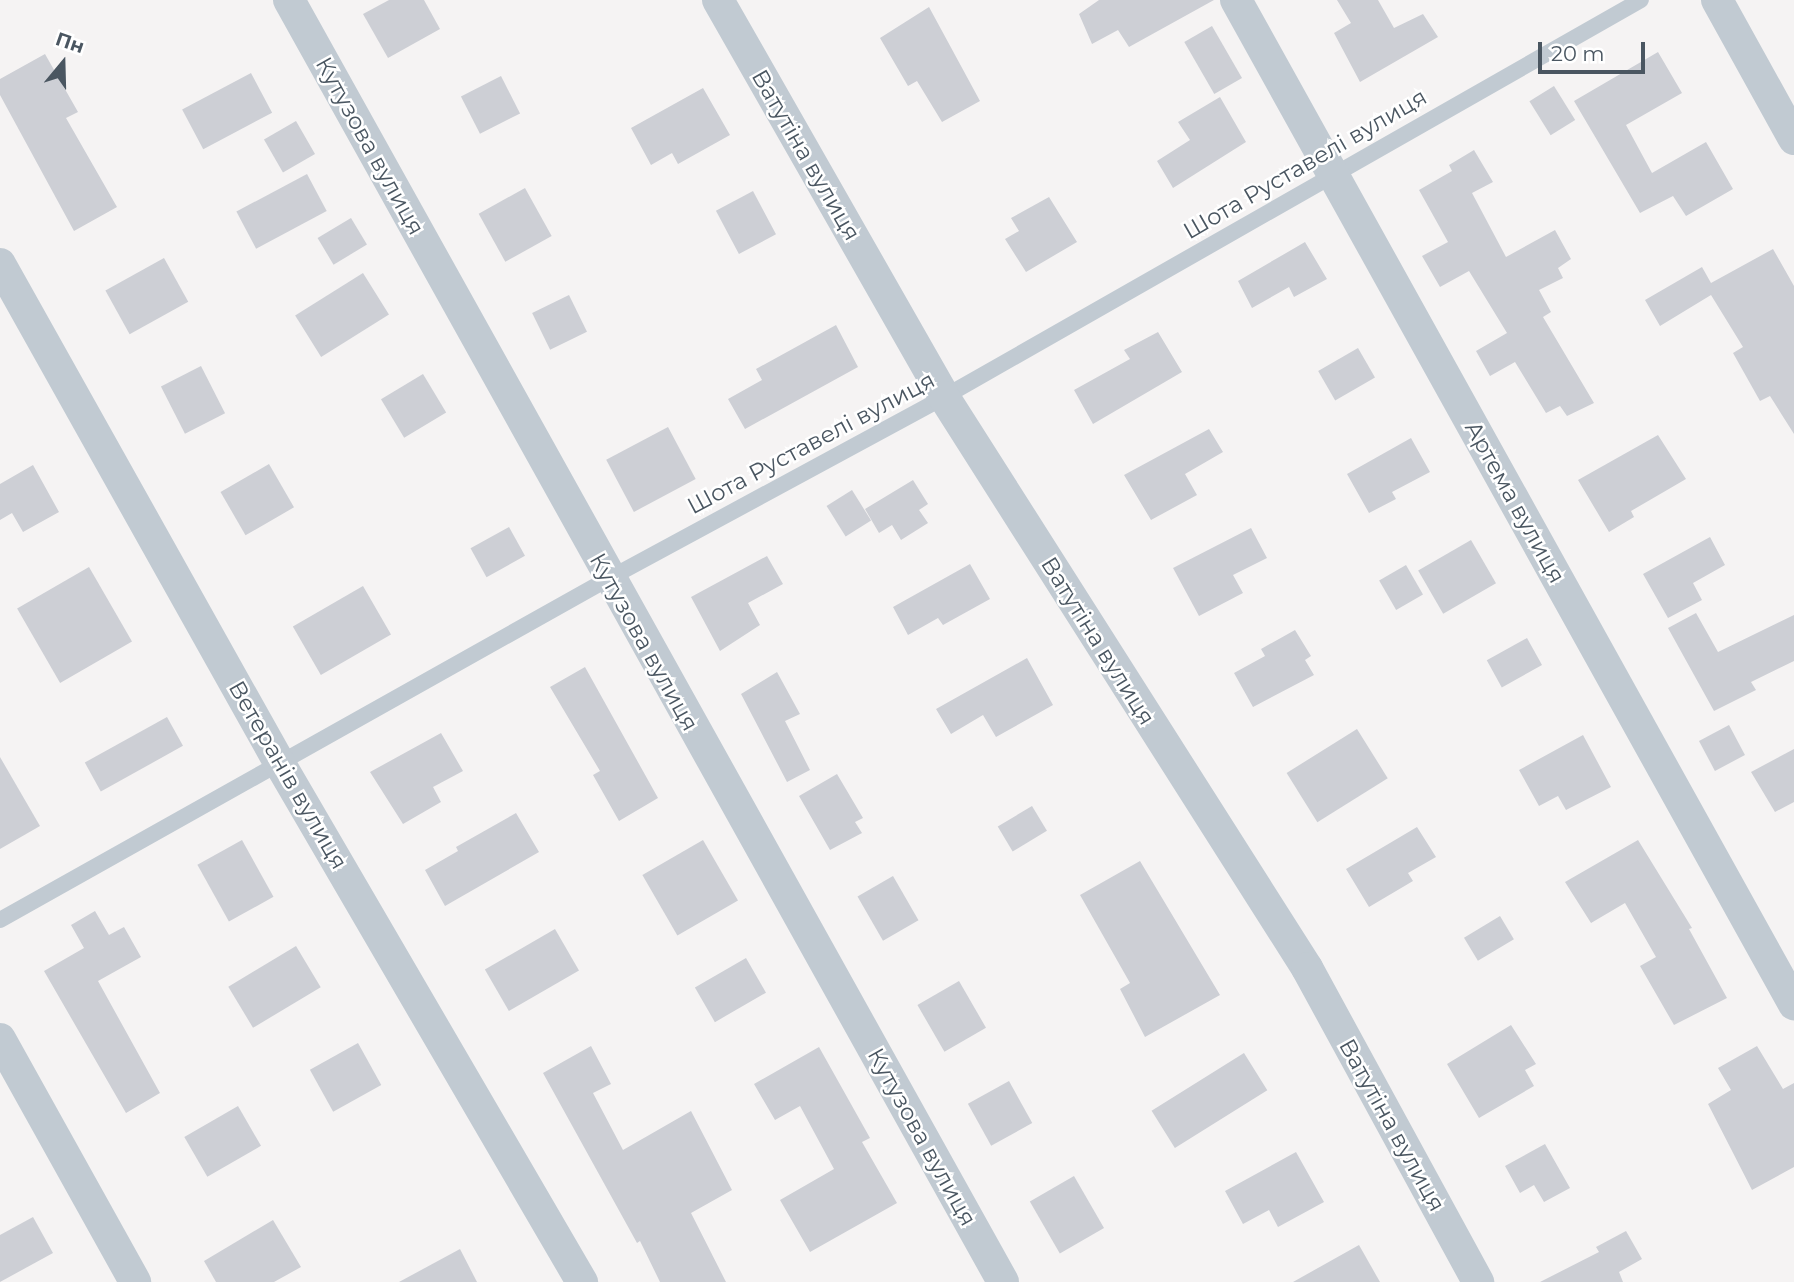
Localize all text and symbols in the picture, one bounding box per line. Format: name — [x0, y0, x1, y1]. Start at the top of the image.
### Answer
text: Пн — [53, 27, 87, 58]
north arrow — [28, 28, 98, 98]
scale bar — [1542, 28, 1649, 72]
text: 20 m — [1551, 41, 1605, 66]
street label: Кутузова вулиця — [310, 52, 430, 240]
street label: Ватутіна вулиця — [746, 65, 866, 245]
street label: Шота Руставелі вулиця — [1178, 83, 1432, 245]
street label: Шота Руставелі вулиця — [683, 366, 939, 520]
street label: Артема вулиця — [1459, 416, 1571, 588]
street label: Кутузова вулиця — [584, 548, 704, 736]
street label: Ватутіна вулиця — [1035, 552, 1161, 730]
street label: Ветеранів вулиця — [223, 676, 353, 874]
street label: Ватутіна вулиця — [1333, 1034, 1451, 1216]
street label: Кутузова вулиця — [862, 1043, 982, 1231]

